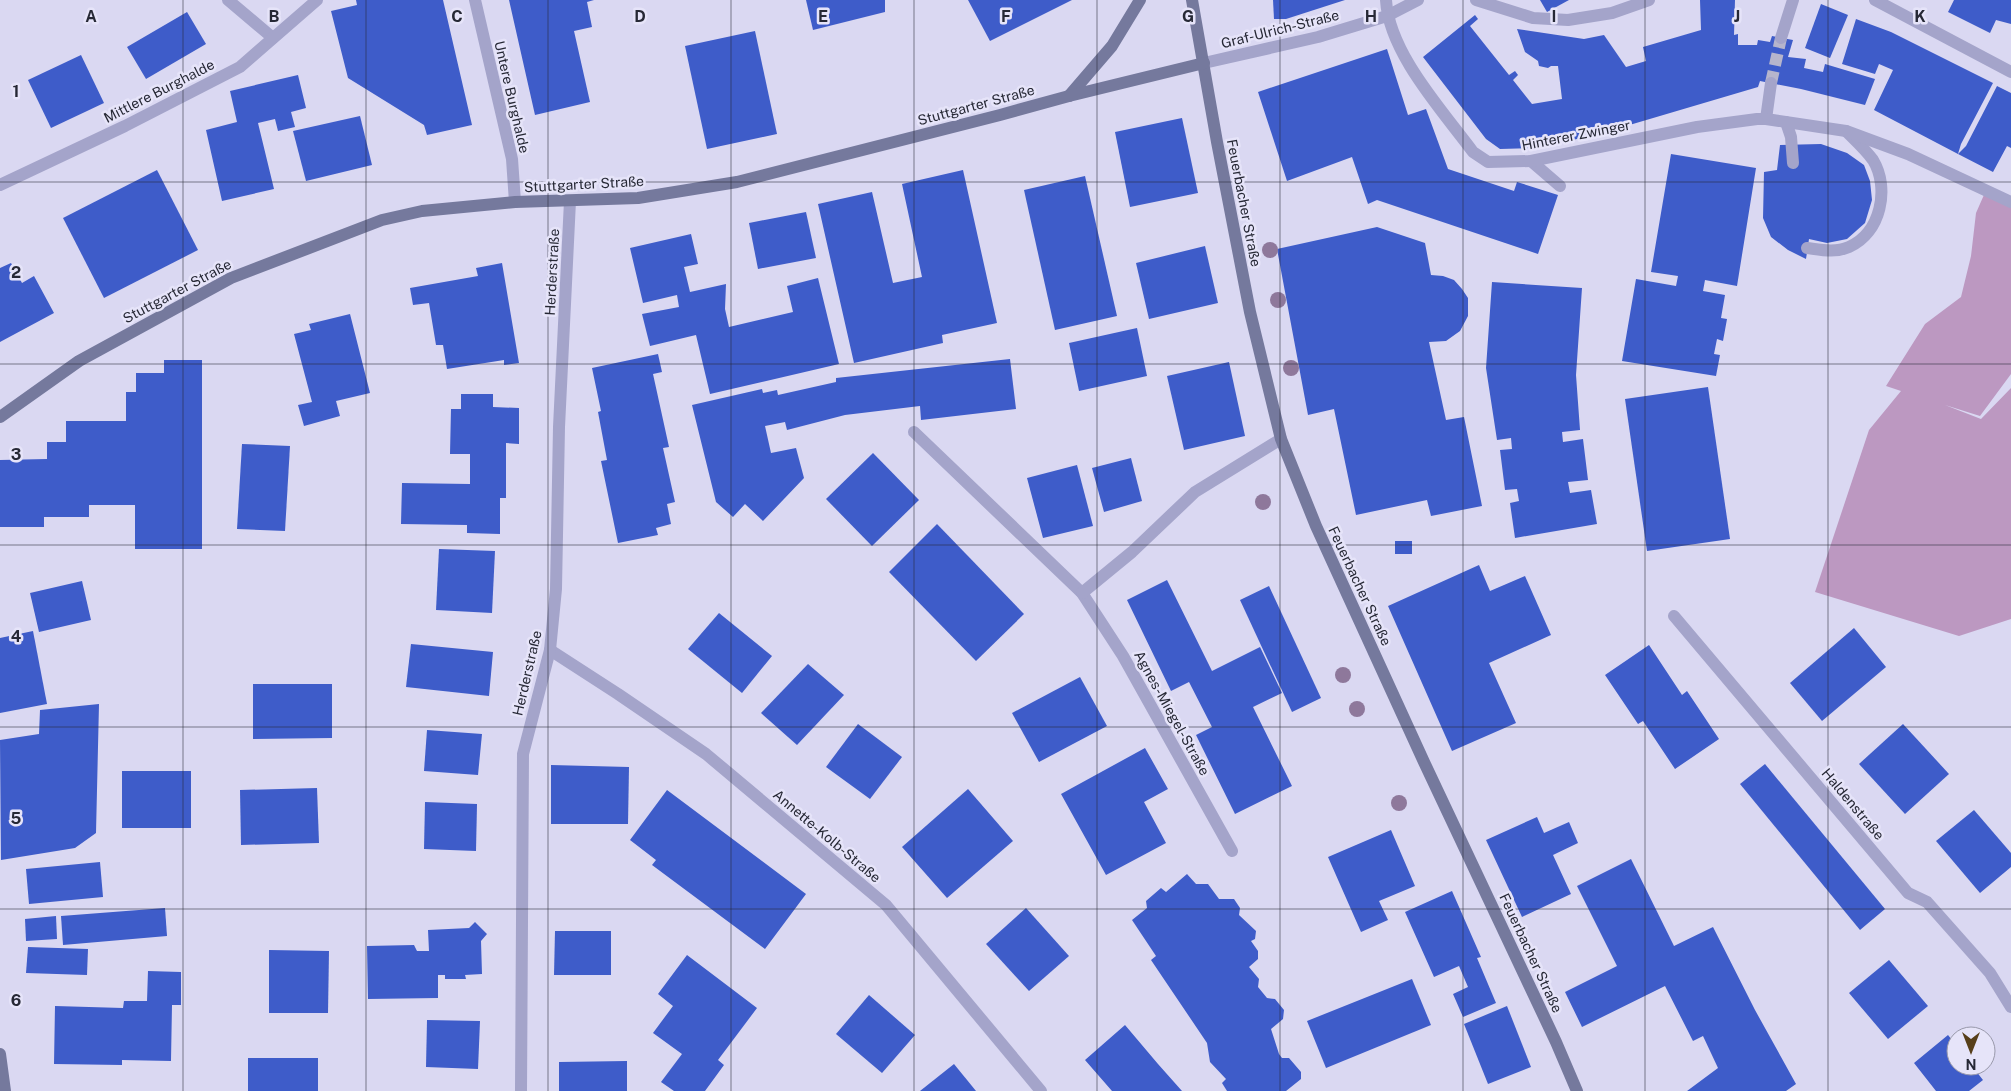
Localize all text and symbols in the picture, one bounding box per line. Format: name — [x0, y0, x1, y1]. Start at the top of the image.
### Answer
text: A — [85, 7, 97, 26]
text: B — [269, 7, 280, 26]
text: C — [451, 7, 463, 26]
text: D — [634, 7, 646, 26]
text: E — [818, 7, 828, 26]
text: F — [1001, 7, 1011, 26]
text: G — [1182, 7, 1194, 26]
street label: Graf-Ulrich-Straße — [1219, 7, 1341, 51]
text: H — [1365, 7, 1377, 26]
text: I — [1552, 7, 1556, 26]
text: J — [1734, 7, 1740, 26]
text: K — [1914, 7, 1926, 26]
street label: Untere Burghalde — [491, 39, 533, 155]
street label: Mittlere Burghalde — [101, 56, 217, 126]
text: 1 — [13, 82, 19, 101]
street label: Stuttgarter Straße — [916, 82, 1036, 128]
street label: Hinterer Zwinger — [1520, 117, 1632, 153]
street label: Feuerbacher Straße — [1224, 138, 1264, 268]
street label: Stuttgarter Straße — [524, 173, 645, 195]
street label: Herderstraße — [542, 228, 562, 316]
street label: Stuttgarter Straße — [120, 256, 234, 326]
text: 2 — [11, 263, 21, 282]
text: 3 — [11, 445, 21, 464]
street label: Feuerbacher Straße — [1325, 524, 1395, 648]
text: 4 — [11, 627, 22, 646]
street label: Herderstraße — [509, 629, 545, 717]
street label: Agnes-Miegel-Straße — [1131, 648, 1213, 778]
street label: Haldenstraße — [1819, 765, 1887, 843]
street label: Annette-Kolb-Straße — [770, 786, 884, 886]
text: 5 — [11, 809, 22, 828]
street label: Feuerbacher Straße — [1496, 891, 1566, 1015]
text: 6 — [11, 991, 21, 1010]
north arrow — [1946, 1026, 1996, 1076]
text: N — [1966, 1056, 1976, 1072]

